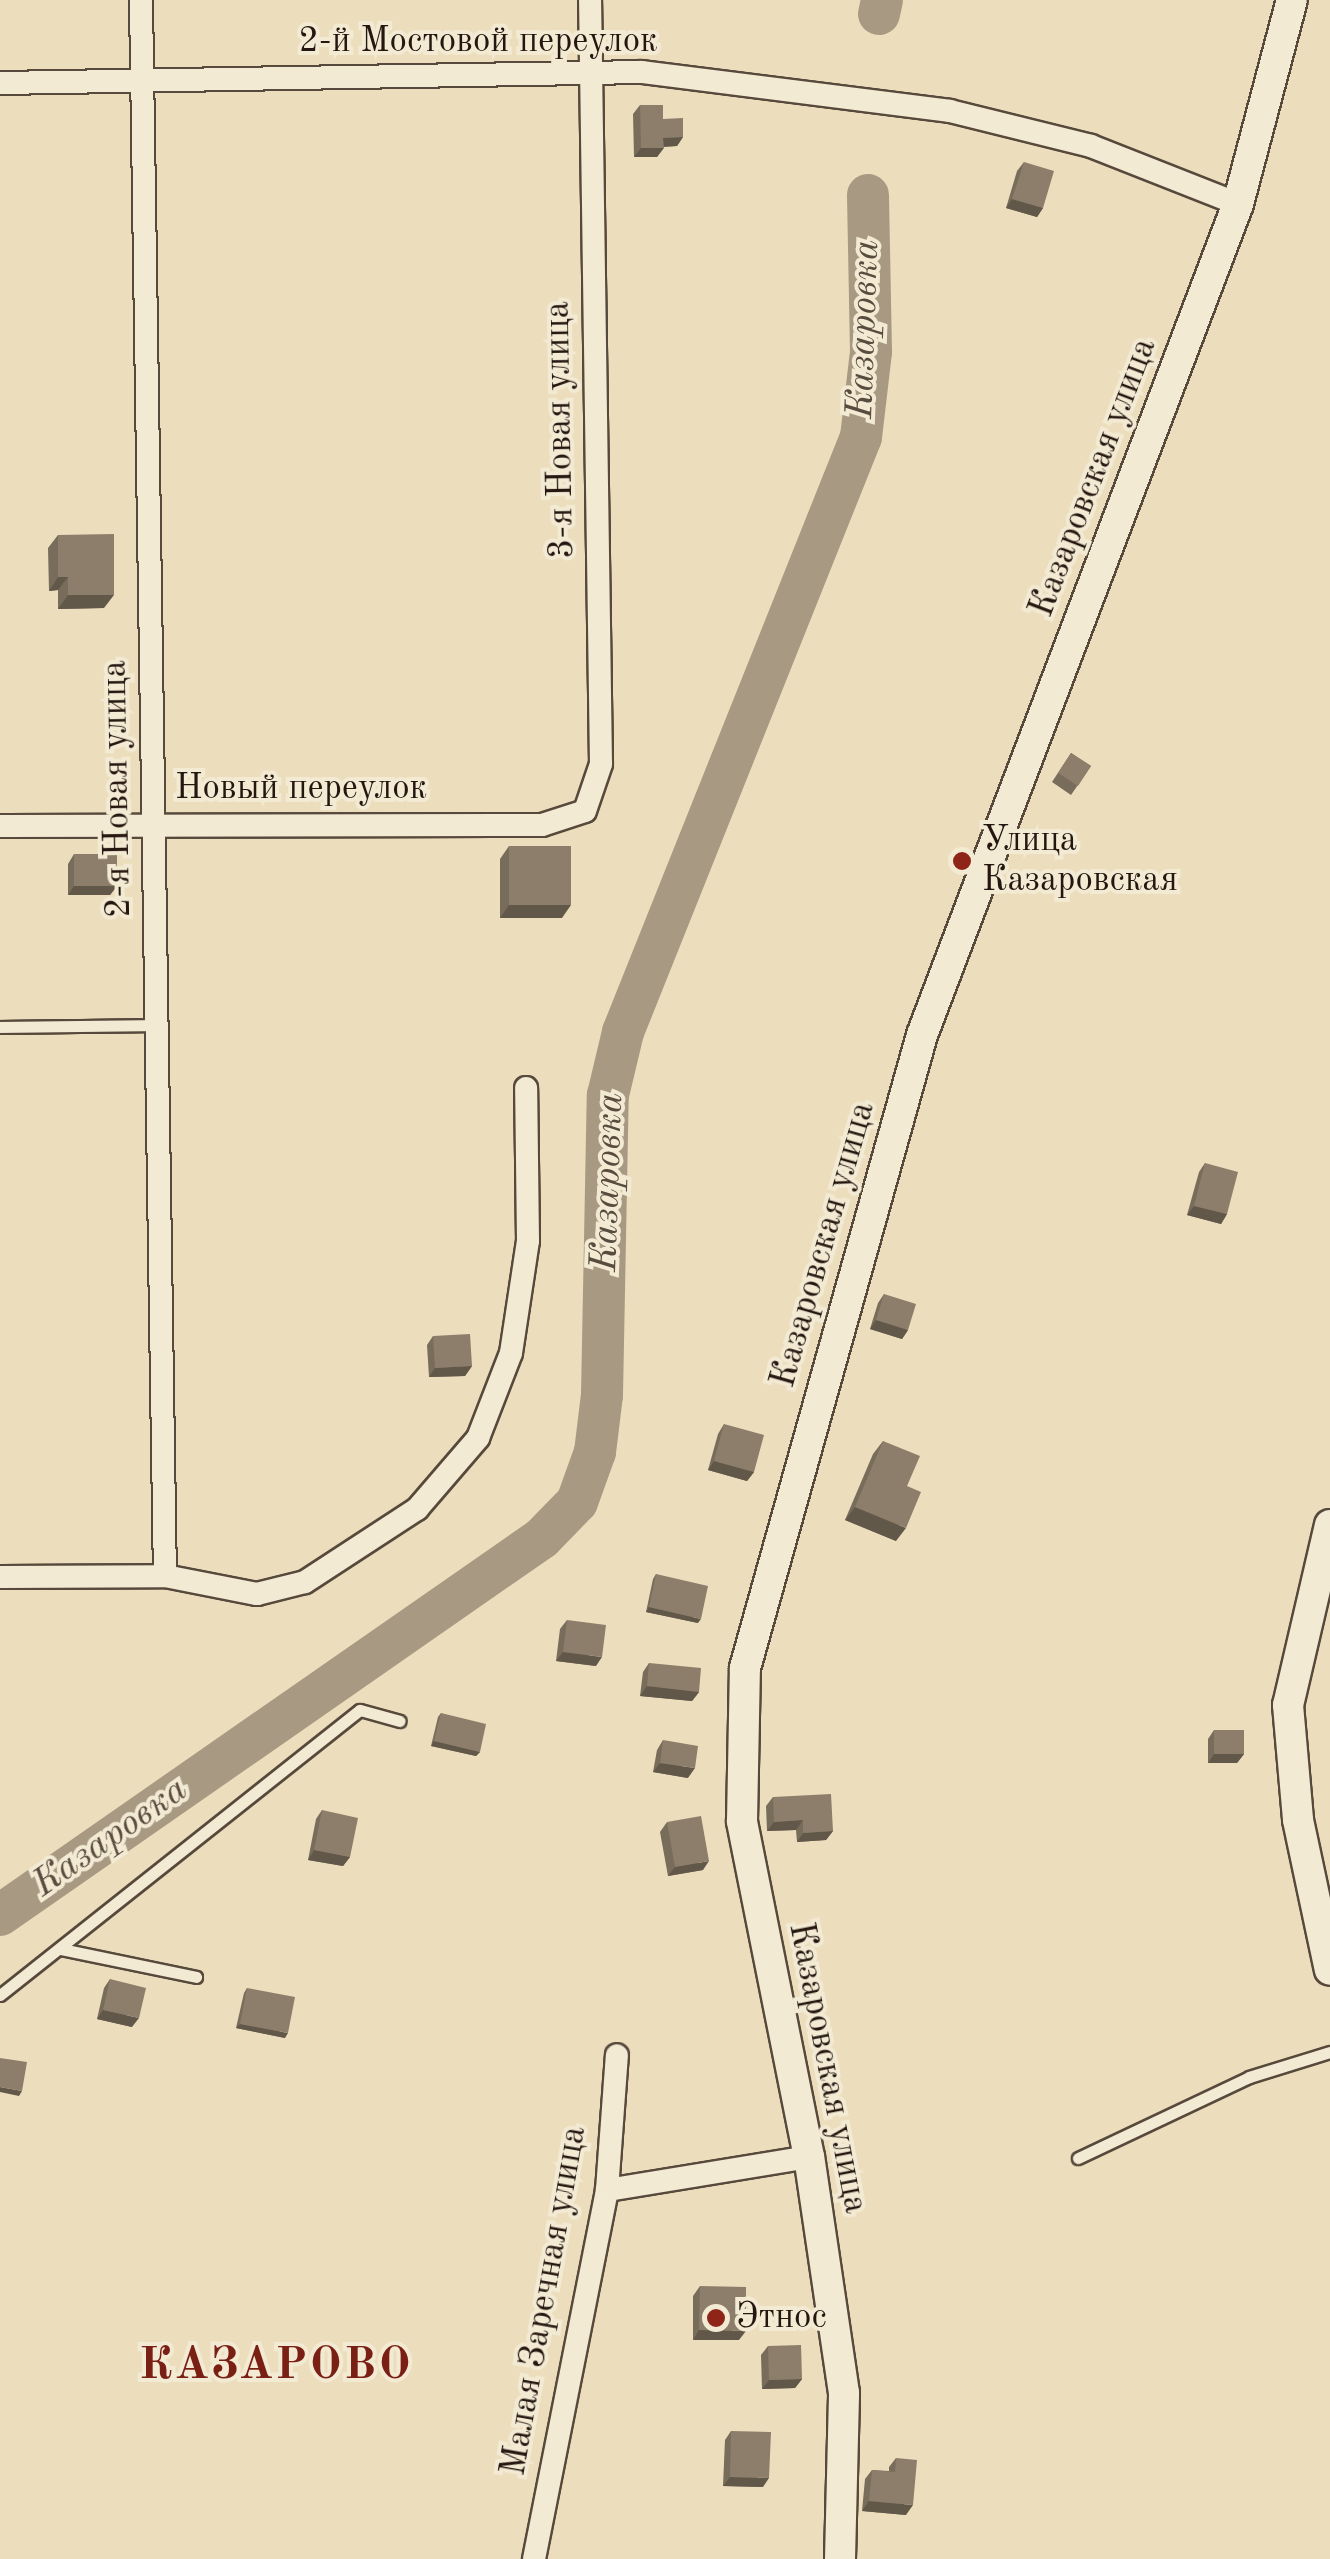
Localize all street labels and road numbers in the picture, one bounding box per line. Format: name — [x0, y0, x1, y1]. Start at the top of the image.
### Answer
street label: 2-й Мостовой переулок — [298, 21, 658, 63]
street label: 3-я Новая улица — [538, 301, 584, 559]
street label: Казаровская улица — [1022, 333, 1166, 623]
street label: 2-я Новая улица — [95, 660, 141, 918]
street label: Новый переулок — [175, 768, 427, 810]
street label: Казаровская улица — [763, 1097, 885, 1393]
street label: Казаровская улица — [778, 1919, 876, 2217]
street label: Малая Заречная улица — [494, 2123, 596, 2479]

